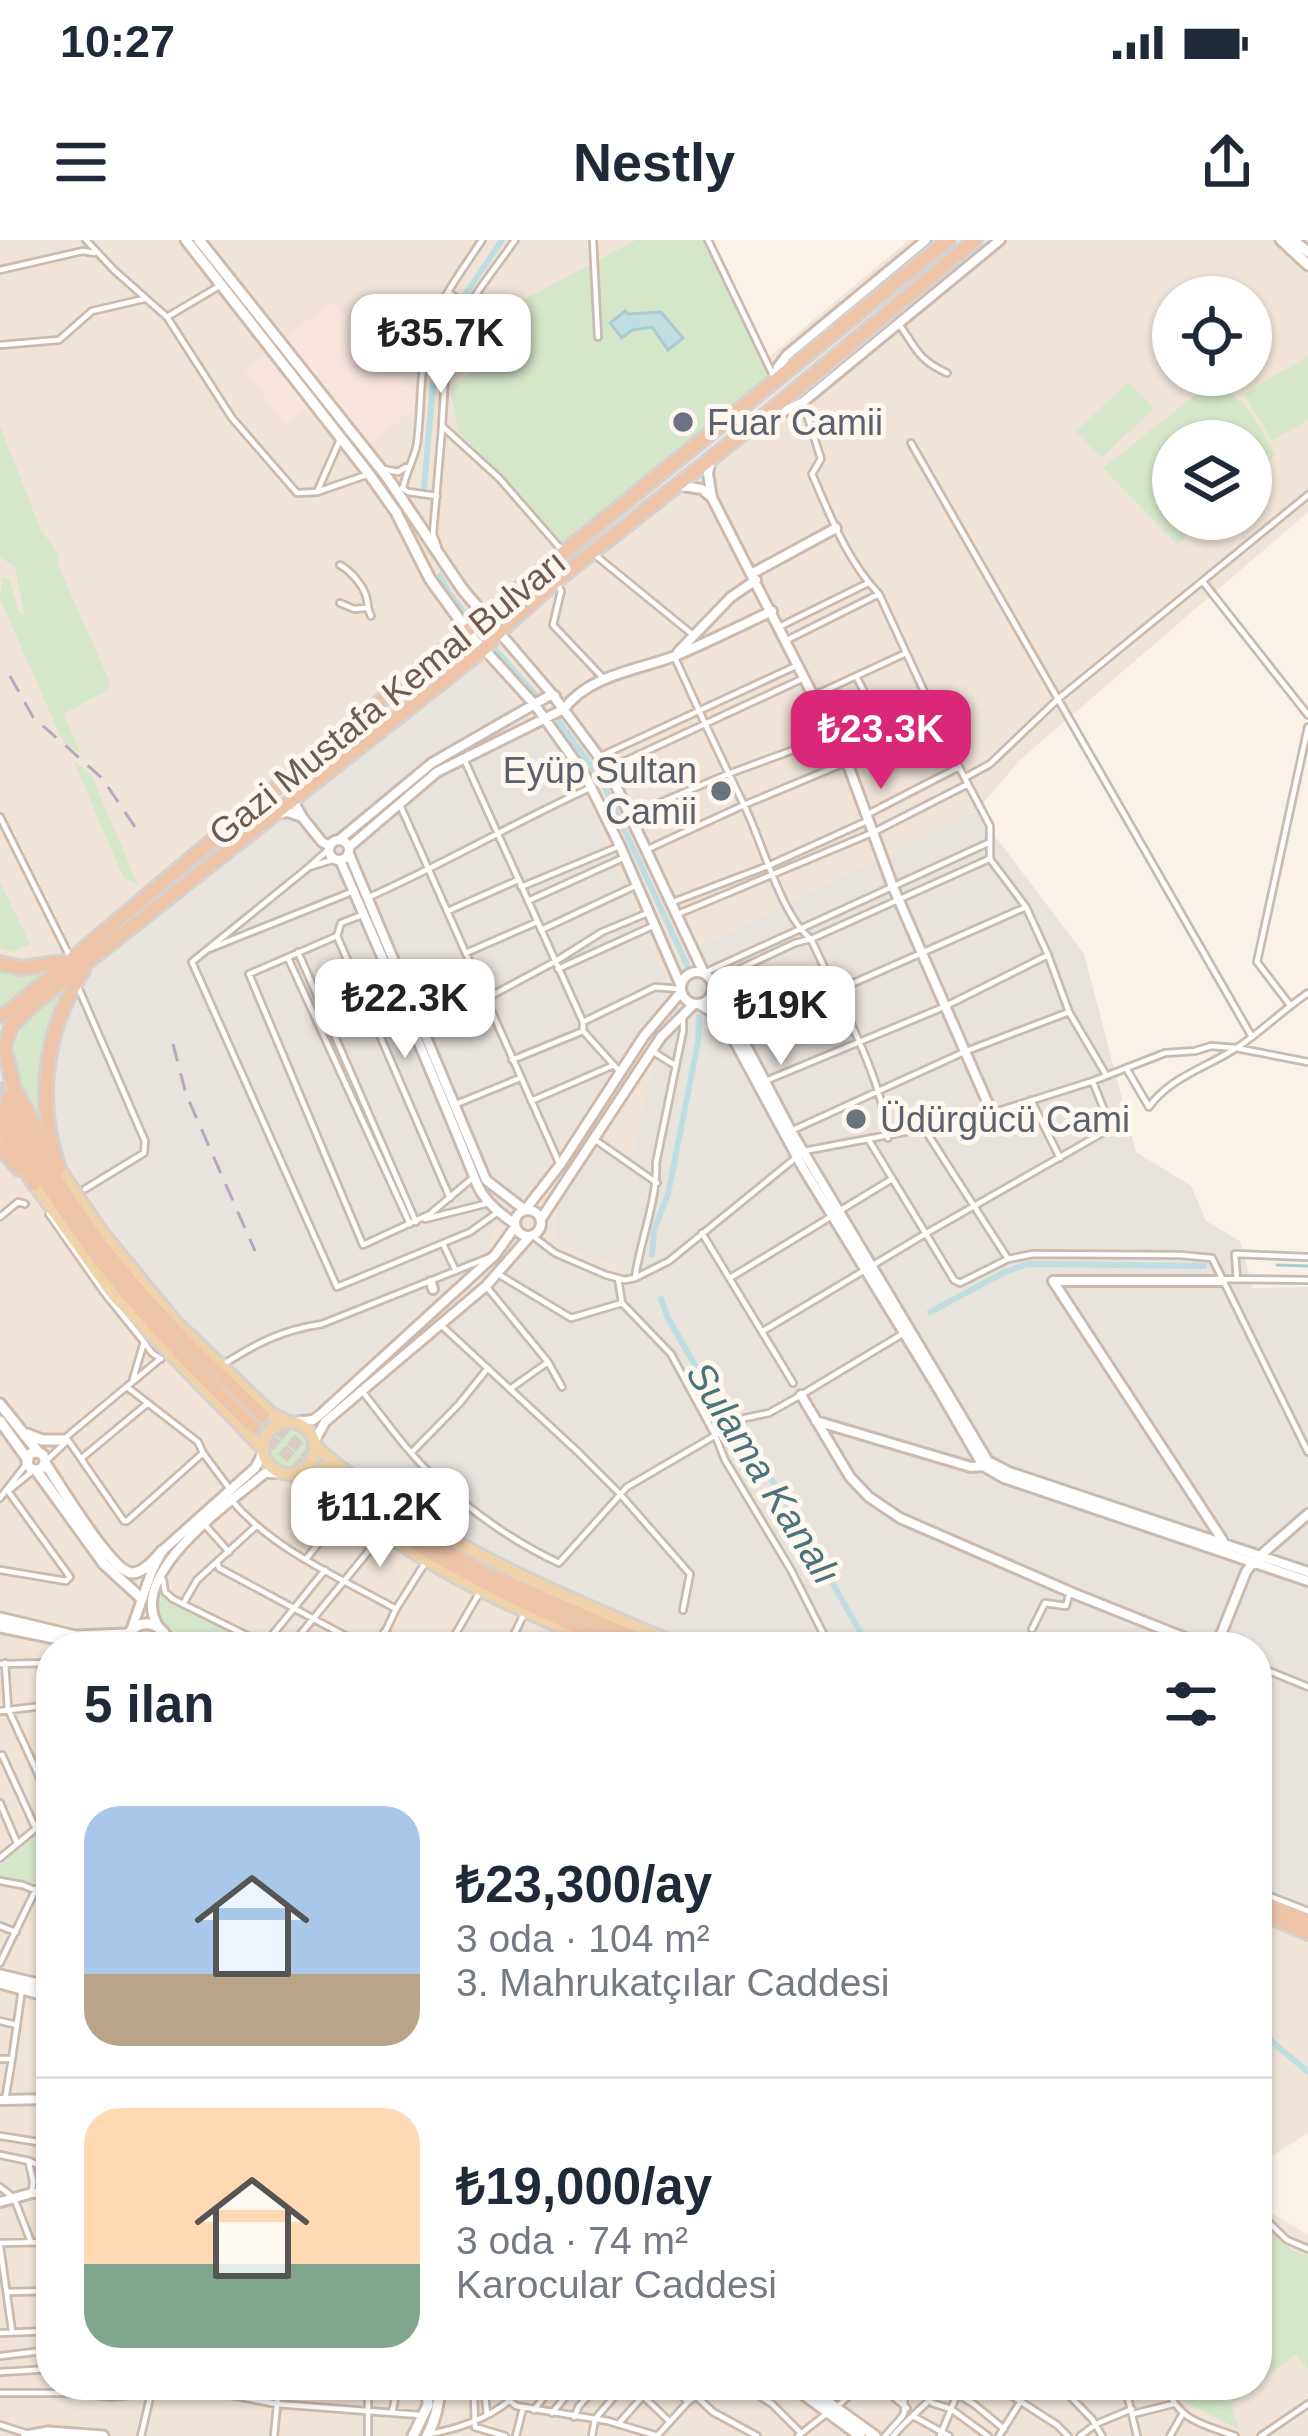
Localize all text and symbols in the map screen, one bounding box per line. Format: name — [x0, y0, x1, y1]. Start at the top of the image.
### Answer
text: 10:27 — [60, 16, 175, 67]
icon: menu — [48, 129, 114, 195]
icon: share — [1194, 129, 1260, 195]
text: Nestly — [573, 132, 735, 192]
map controls — [1152, 276, 1272, 540]
button: locate — [1152, 276, 1272, 396]
pin: ₺35.7K — [343, 294, 539, 396]
text: ₺35.7K — [378, 311, 504, 354]
place label: Fuar Camii — [707, 402, 883, 443]
marker: Fuar Camii — [670, 409, 696, 435]
button: layers — [1152, 420, 1272, 540]
street label: Gazi Mustafa Kemal Bulvarı — [201, 541, 574, 854]
pin: ₺23.3K — [783, 690, 979, 792]
text: ₺23.3K — [818, 707, 944, 750]
place label: Eyüp Sultan Camii — [503, 750, 697, 832]
marker: Eyüp Sultan Camii — [708, 778, 734, 804]
pin: ₺22.3K — [307, 959, 503, 1061]
pin: ₺19K — [710, 966, 852, 1068]
text: ₺22.3K — [342, 976, 468, 1019]
text: ₺19K — [734, 983, 828, 1026]
place label: Üdürgücü Cami — [880, 1099, 1130, 1140]
marker: Üdürgücü Cami — [843, 1106, 869, 1132]
water label: Sulama Kanalı — [678, 1354, 849, 1592]
pin: ₺11.2K — [282, 1468, 478, 1570]
text: ₺11.2K — [318, 1485, 442, 1528]
icon: filters — [1158, 1671, 1224, 1737]
text: 5 ilan — [84, 1676, 214, 1733]
icon: home — [180, 1854, 324, 1998]
text: ₺23,300/ay — [456, 1856, 712, 1913]
text: 3 oda · 104 m² — [456, 1917, 710, 1960]
text: 3. Mahrukatçılar Caddesi — [456, 1961, 890, 2004]
icon: home — [180, 2156, 324, 2300]
text: ₺19,000/ay — [456, 2158, 712, 2215]
text: 3 oda · 74 m² — [456, 2219, 688, 2262]
text: Karocular Caddesi — [456, 2263, 777, 2306]

